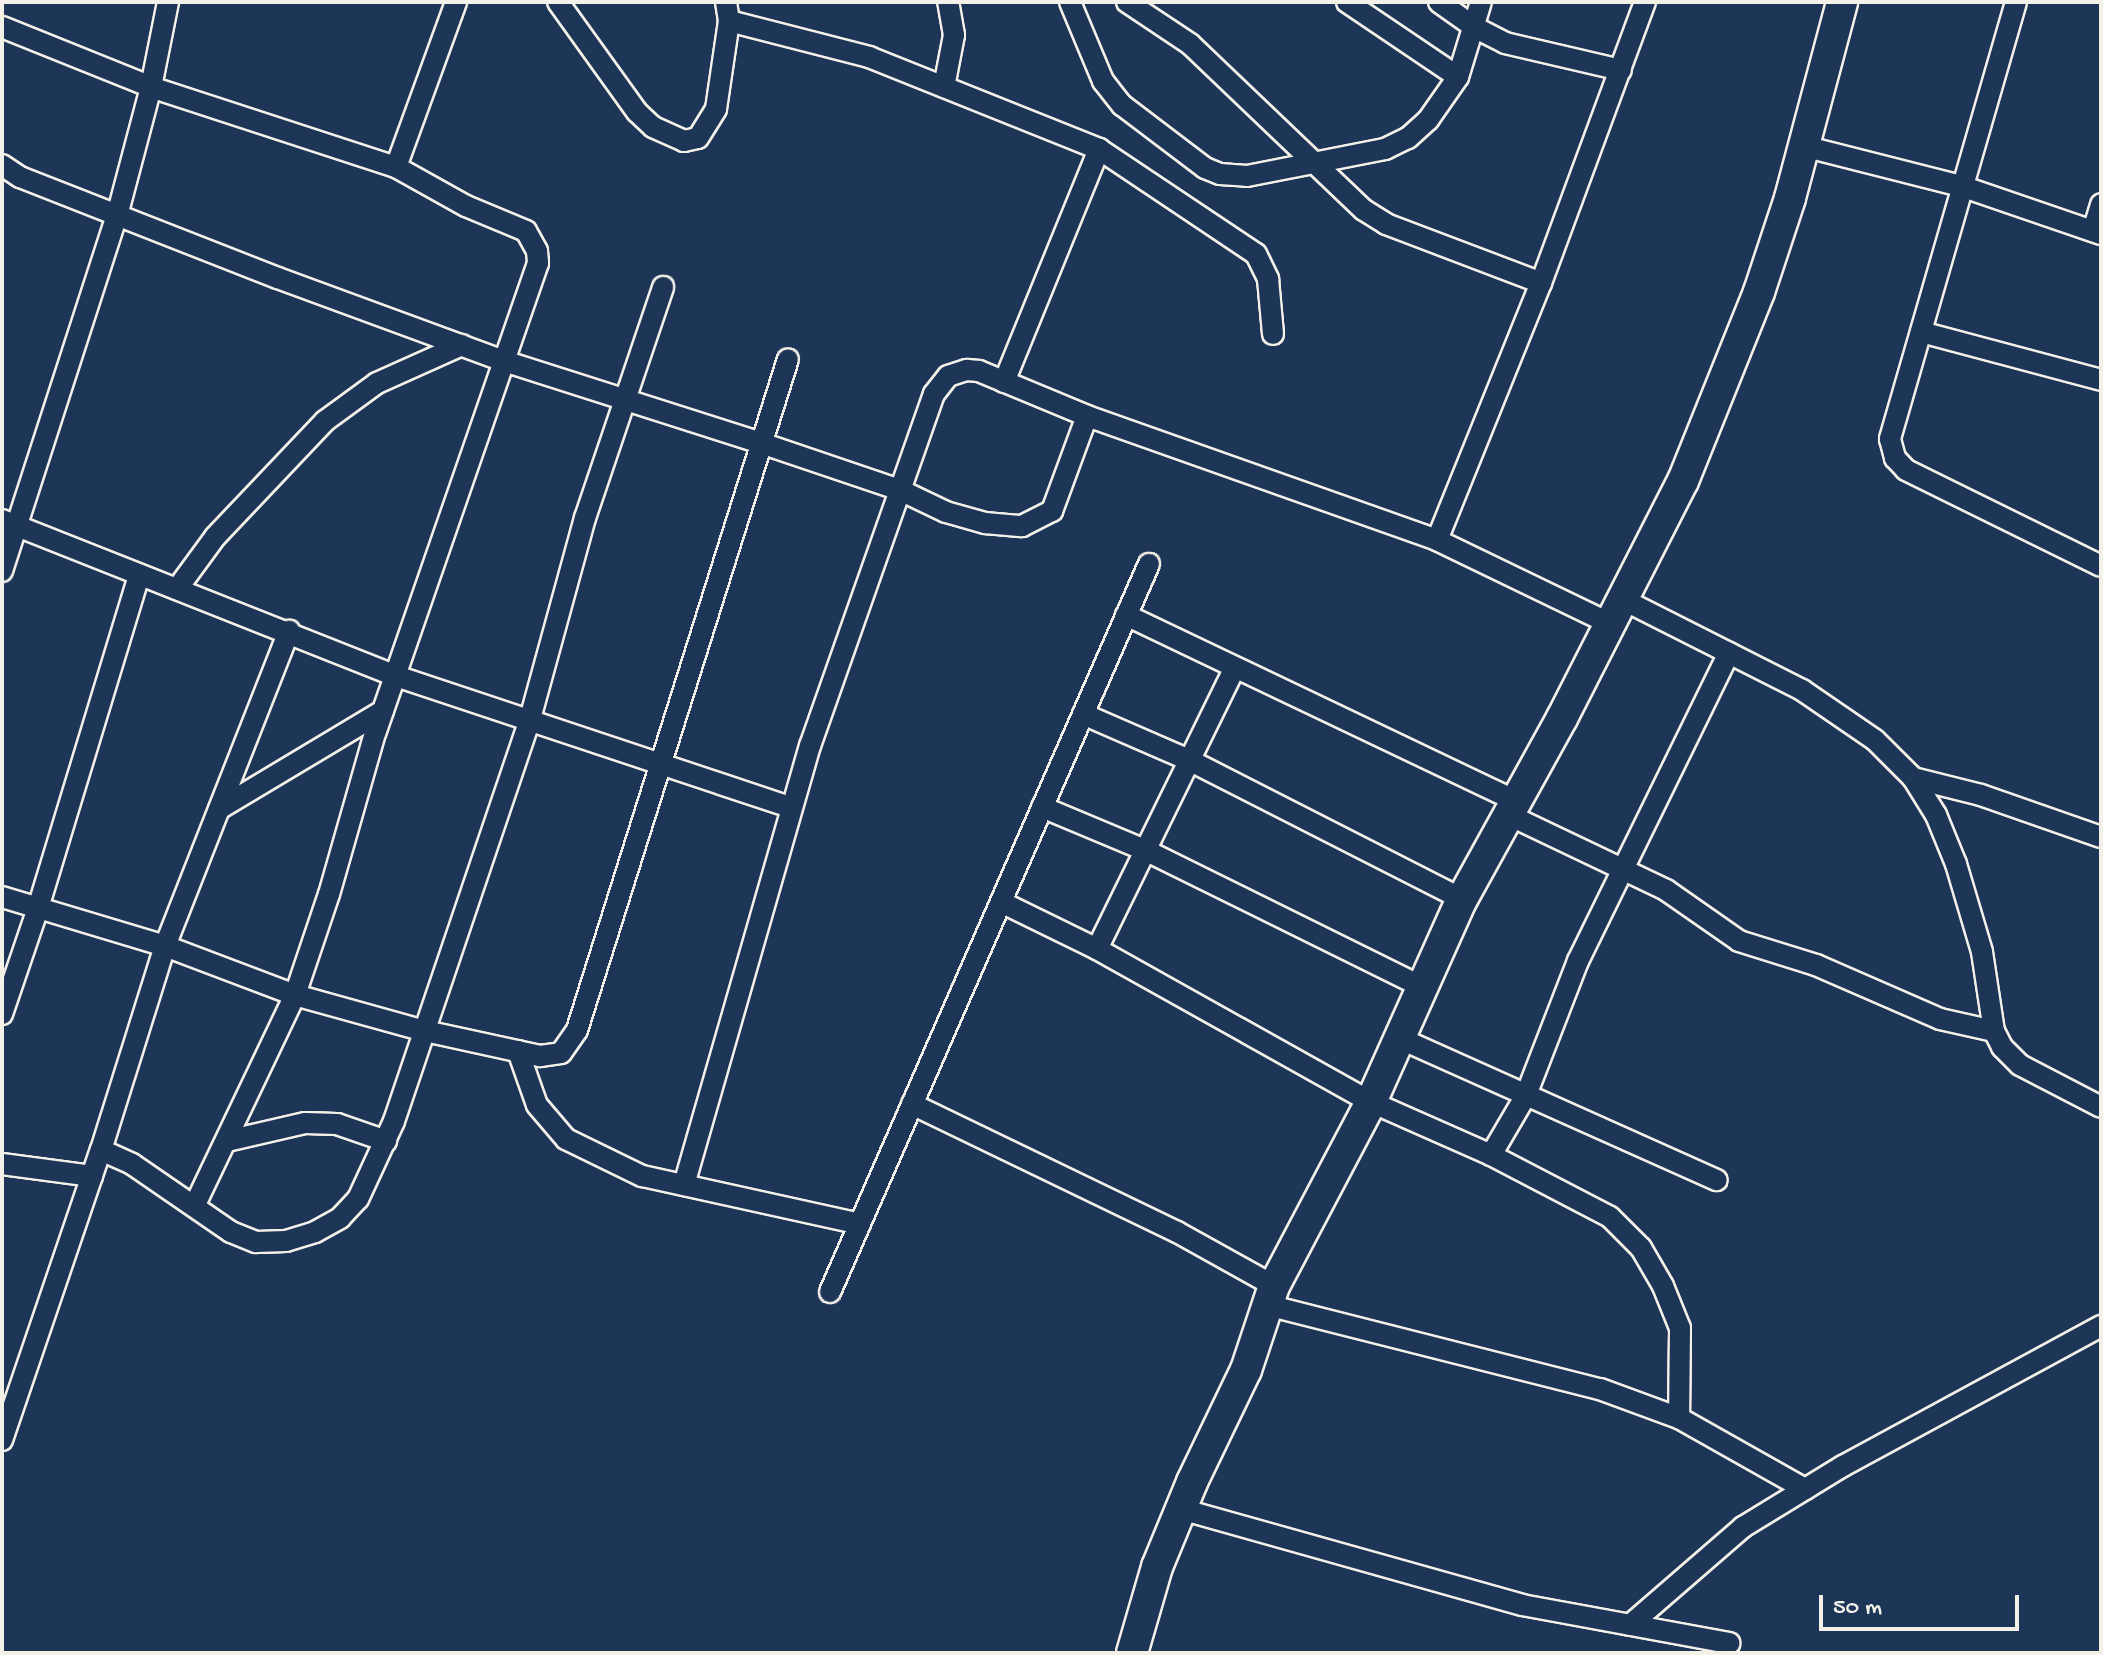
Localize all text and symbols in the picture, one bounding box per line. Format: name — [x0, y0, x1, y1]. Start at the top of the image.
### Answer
scale bar — [1823, 1579, 2023, 1629]
text: 50 m — [1833, 1594, 1882, 1623]

